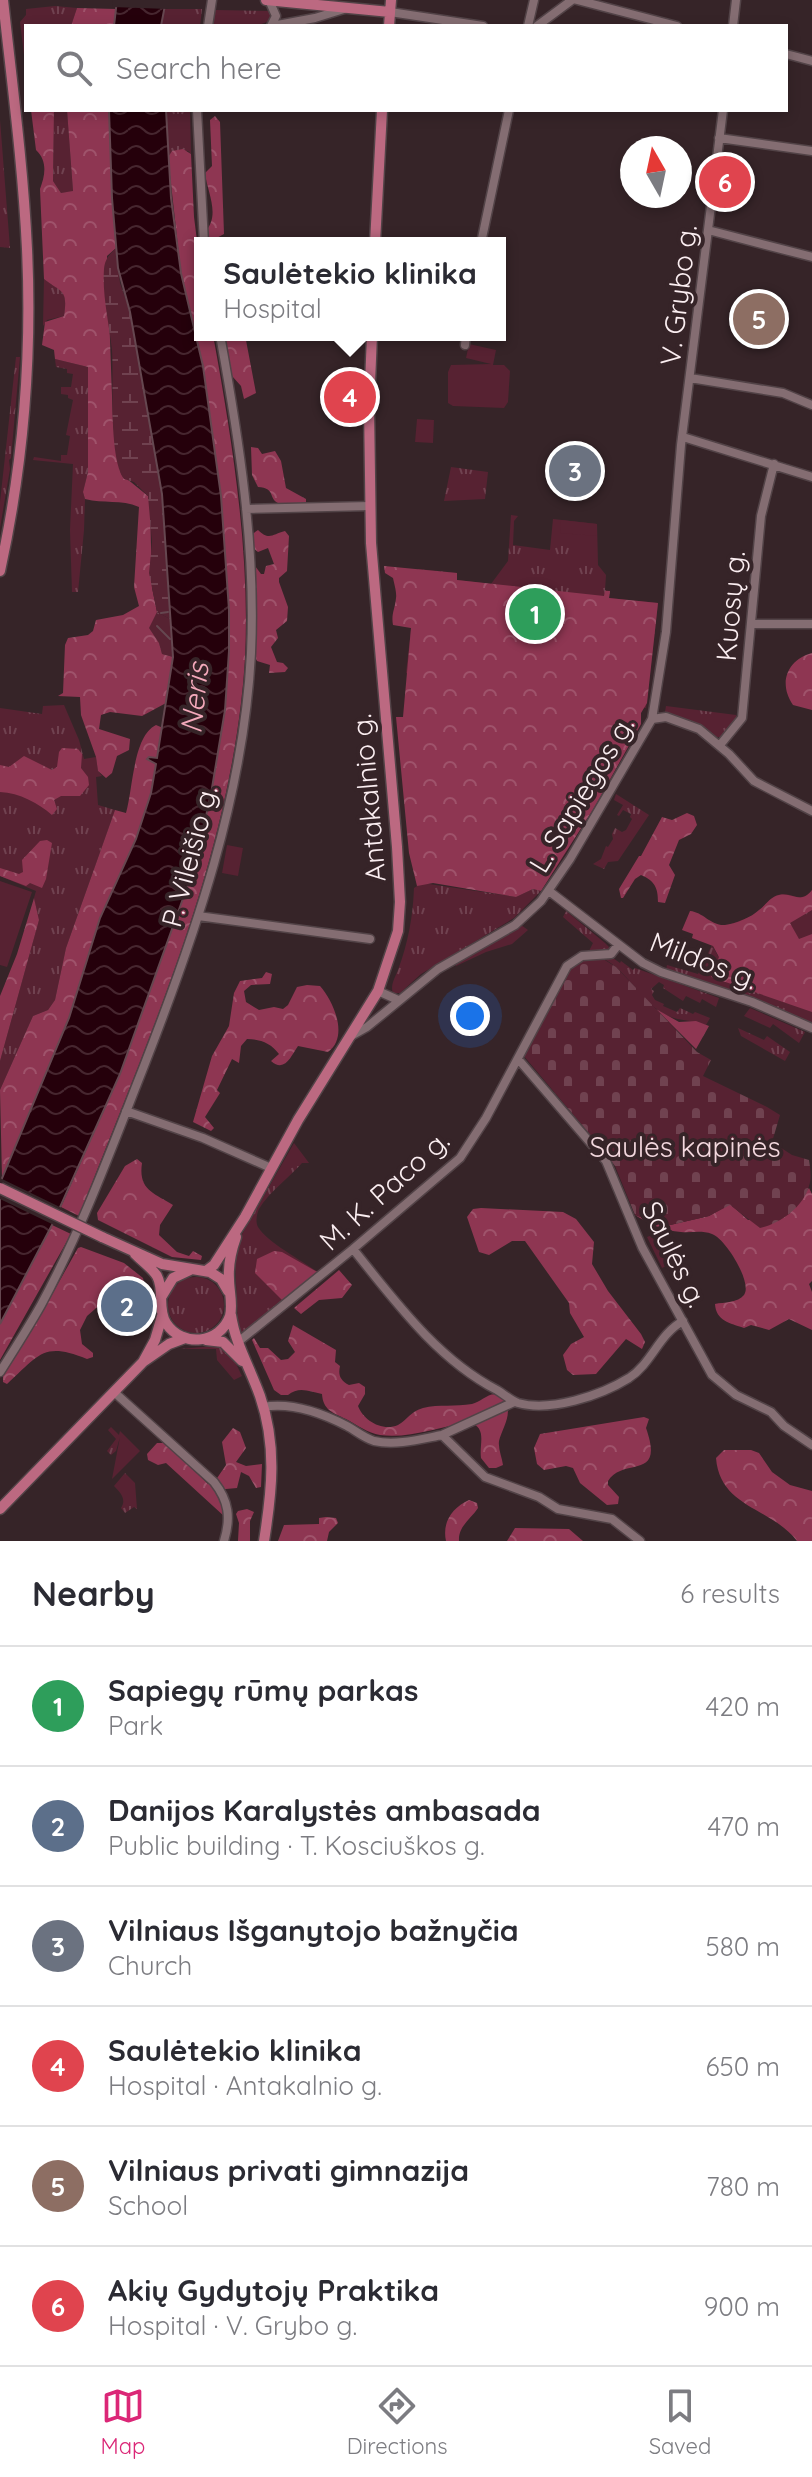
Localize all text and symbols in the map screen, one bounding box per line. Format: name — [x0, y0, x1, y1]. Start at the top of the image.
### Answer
search box — [24, 24, 788, 112]
icon: search — [52, 46, 96, 90]
text: Search here — [116, 49, 282, 87]
north arrow — [620, 136, 692, 208]
pin: 6 — [699, 152, 751, 212]
street label: V. Grybo g. — [652, 223, 704, 367]
popup — [194, 237, 506, 341]
text: Saulėtekio klinika — [223, 254, 477, 292]
pin: 5 — [733, 289, 785, 349]
text: Hospital — [223, 292, 322, 325]
pin: 4 — [324, 367, 376, 427]
pin: 3 — [549, 441, 601, 501]
street label: Kuosų g. — [708, 549, 752, 663]
pin: 1 — [509, 584, 561, 644]
water label: Neris — [171, 659, 217, 735]
street label: L. Sapiegos g. — [521, 710, 641, 878]
street label: Antakalnio g. — [343, 713, 393, 883]
street label: P. Vileišio g. — [153, 781, 225, 931]
street label: Mildos g. — [645, 924, 763, 996]
your location — [450, 996, 490, 1036]
street label: M. K. Paco g. — [312, 1123, 456, 1257]
park label: Saulės kapinės — [589, 1129, 781, 1164]
street label: Saulės g. — [634, 1195, 716, 1313]
pin: 2 — [101, 1276, 153, 1336]
text: Nearby — [32, 1572, 155, 1615]
text: 6 results — [680, 1577, 780, 1610]
text: Sapiegų rūmų parkas — [108, 1671, 418, 1709]
text: 1 — [53, 1690, 63, 1723]
text: 420 m — [706, 1690, 780, 1723]
text: Park — [108, 1709, 163, 1742]
text: Danijos Karalystės ambasada — [108, 1791, 541, 1829]
text: 2 — [51, 1810, 65, 1843]
text: 470 m — [707, 1810, 780, 1843]
text: Public building · T. Kosciuškos g. — [108, 1829, 485, 1862]
text: Vilniaus Išganytojo bažnyčia — [108, 1911, 519, 1949]
text: 3 — [51, 1930, 65, 1963]
text: 580 m — [706, 1930, 780, 1963]
text: Church — [108, 1949, 192, 1982]
text: Saulėtekio klinika — [108, 2031, 362, 2069]
text: 4 — [50, 2050, 66, 2083]
text: 650 m — [706, 2050, 780, 2083]
text: Hospital · Antakalnio g. — [108, 2069, 382, 2102]
text: Vilniaus privati gimnazija — [108, 2151, 469, 2189]
text: 5 — [51, 2170, 65, 2203]
text: 780 m — [706, 2170, 780, 2203]
text: School — [108, 2189, 188, 2222]
text: Akių Gydytojų Praktika — [108, 2271, 439, 2309]
text: 6 — [51, 2290, 65, 2323]
text: 900 m — [704, 2290, 780, 2323]
text: Hospital · V. Grybo g. — [108, 2309, 357, 2342]
tab: Map — [101, 2384, 145, 2460]
tab: Directions — [347, 2384, 447, 2460]
tab: Saved — [649, 2384, 711, 2460]

